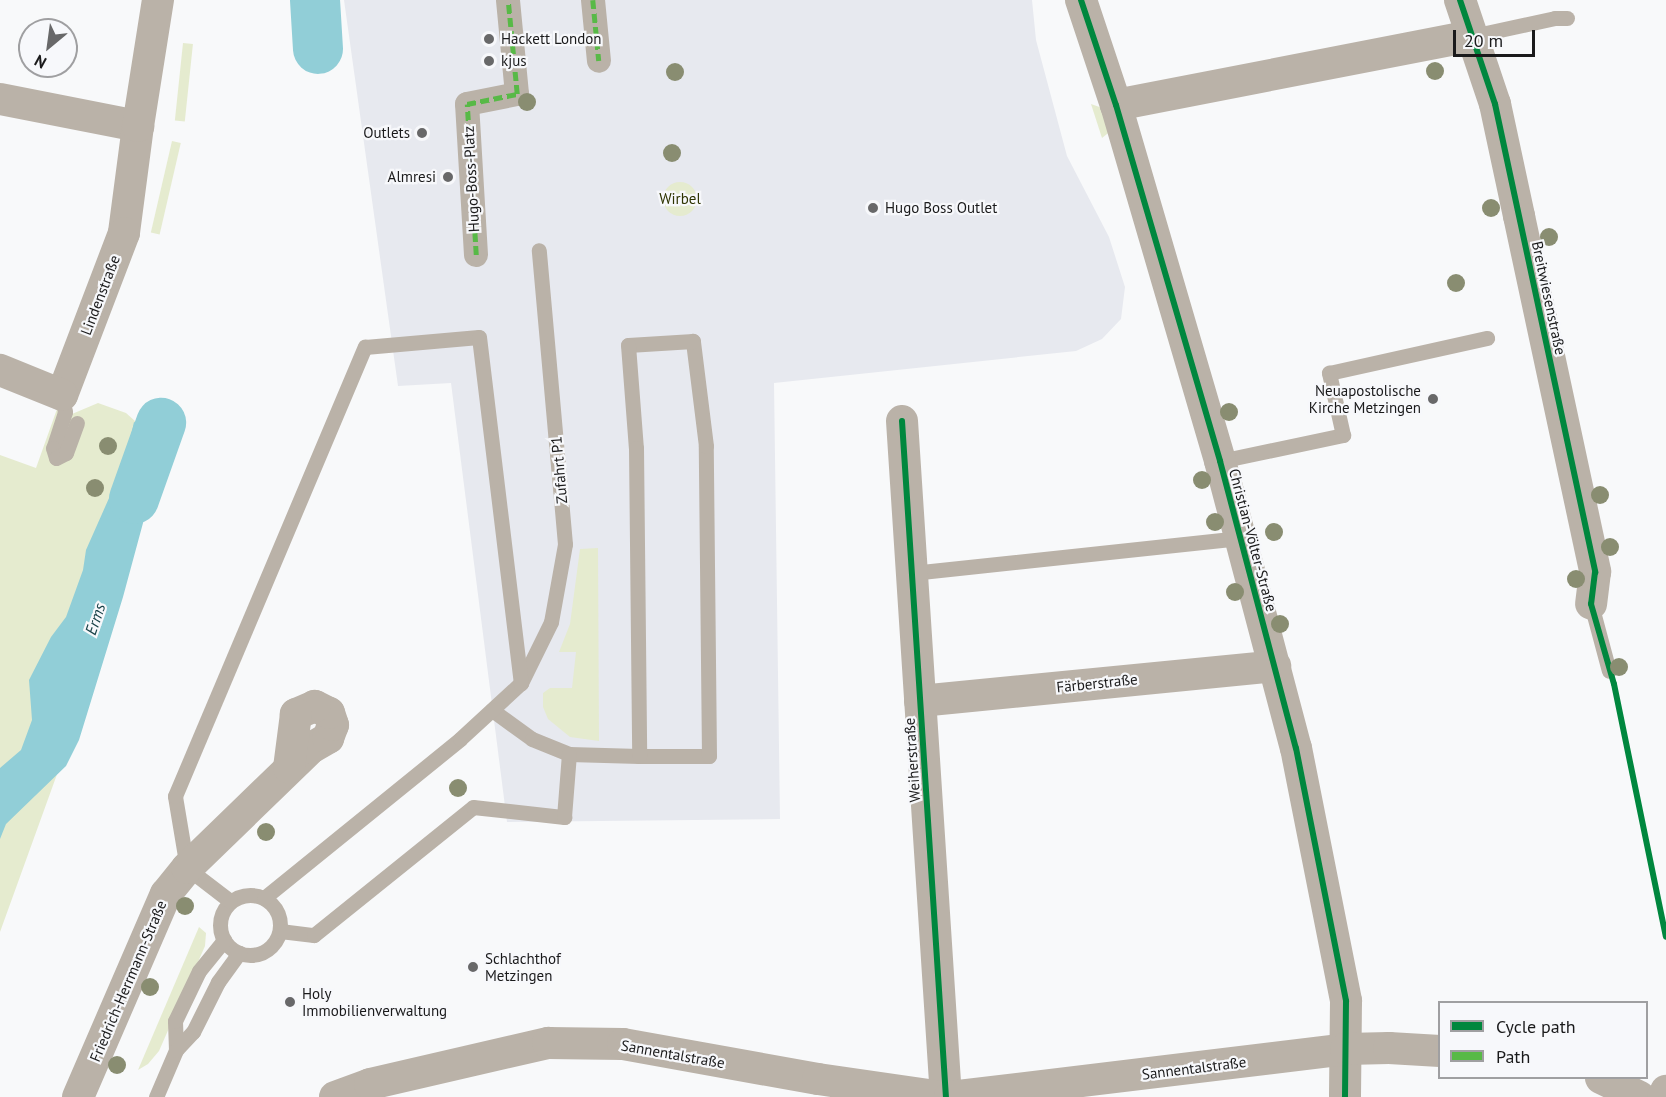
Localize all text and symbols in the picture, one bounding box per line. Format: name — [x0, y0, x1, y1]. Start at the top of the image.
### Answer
north arrow — [18, 18, 78, 78]
scale bar — [1456, 18, 1538, 56]
text: 20 m — [1464, 29, 1503, 52]
place label: Hackett London — [501, 30, 602, 48]
marker: Hackett London — [482, 32, 496, 46]
text: N — [31, 51, 50, 73]
place label: kjus — [501, 52, 527, 70]
marker: kjus — [482, 54, 496, 68]
place label: Outlets — [363, 124, 410, 142]
street label: Hugo-Boss-Platz — [459, 125, 483, 233]
marker: Outlets — [415, 126, 429, 140]
place label: Almresi — [388, 168, 436, 186]
marker: Almresi — [441, 170, 455, 184]
park label: Wirbel — [659, 190, 701, 208]
place label: Hugo Boss Outlet — [885, 199, 997, 217]
marker: Hugo Boss Outlet — [866, 201, 880, 215]
street label: Breitwiesenstraße — [1528, 239, 1570, 357]
street label: Lindenstraße — [76, 252, 124, 338]
place label: Neuapostolische Kirche Metzingen — [1309, 381, 1421, 416]
marker: Neuapostolische Kirche Metzingen — [1426, 392, 1440, 406]
street label: Zufahrt P1 — [547, 436, 571, 504]
street label: Christian-Völter-Straße — [1225, 467, 1281, 613]
water label: Erms — [81, 601, 109, 637]
street label: Färberstraße — [1056, 670, 1138, 696]
street label: Weiherstraße — [900, 717, 924, 803]
street label: Friedrich-Herrmann-Straße — [86, 898, 170, 1064]
place label: Schlachthof Metzingen — [485, 949, 561, 984]
marker: Schlachthof Metzingen — [466, 960, 480, 974]
place label: Holy Immobilienverwaltung — [302, 984, 447, 1019]
marker: Holy Immobilienverwaltung — [283, 995, 297, 1009]
legend — [1438, 1001, 1648, 1079]
text: Cycle path — [1496, 1015, 1576, 1038]
street label: Sannentalstraße — [620, 1036, 726, 1072]
text: Path — [1496, 1045, 1530, 1068]
street label: Sannentalstraße — [1141, 1053, 1247, 1083]

